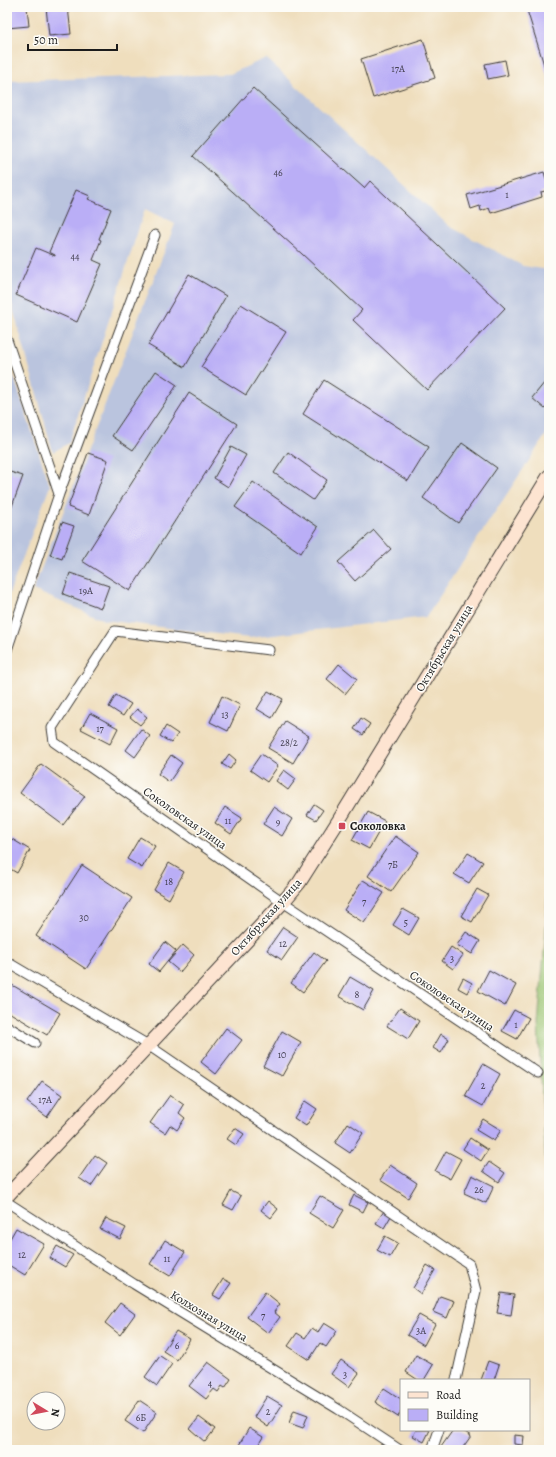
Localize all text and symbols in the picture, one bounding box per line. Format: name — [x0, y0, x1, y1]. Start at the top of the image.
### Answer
scale bar — [28, 26, 117, 52]
text: 50 m — [34, 32, 58, 48]
house number: 17А — [391, 62, 405, 75]
house number: 46 — [273, 166, 283, 179]
house number: 1 — [505, 188, 509, 201]
house number: 44 — [70, 250, 80, 263]
house number: 19А — [79, 584, 93, 597]
street label: Октябрьская улица — [412, 601, 477, 695]
house number: 13 — [221, 708, 229, 721]
house number: 17 — [96, 722, 105, 735]
house number: 28/2 — [280, 736, 298, 749]
street label: Соколовская улица — [140, 783, 230, 853]
house number: 11 — [225, 814, 232, 827]
house number: 9 — [276, 815, 281, 828]
place label: Соколовка — [350, 818, 406, 834]
marker: Соколовка — [337, 821, 347, 831]
house number: 7Б — [388, 858, 398, 871]
house number: 18 — [165, 875, 173, 888]
street label: Октябрьская улица — [227, 875, 305, 959]
house number: 7 — [362, 895, 367, 908]
house number: 30 — [79, 911, 89, 924]
house number: 5 — [404, 916, 408, 929]
house number: 12 — [279, 937, 287, 950]
house number: 3 — [450, 952, 454, 965]
street label: Соколовская улица — [407, 967, 498, 1035]
house number: 8 — [355, 988, 360, 1001]
house number: 1 — [514, 1018, 518, 1031]
house number: 10 — [278, 1048, 286, 1061]
house number: 2 — [481, 1079, 486, 1092]
house number: 17А — [38, 1093, 52, 1106]
house number: 26 — [474, 1183, 484, 1196]
house number: 12 — [18, 1248, 26, 1261]
house number: 11 — [164, 1252, 171, 1265]
street label: Колхозная улица — [167, 1287, 251, 1346]
house number: 7 — [261, 1309, 266, 1322]
house number: 3А — [416, 1324, 426, 1337]
house number: 6 — [175, 1339, 180, 1352]
house number: 3 — [343, 1368, 347, 1381]
house number: 4 — [208, 1377, 213, 1390]
legend — [400, 1379, 530, 1431]
text: Road — [436, 1387, 462, 1403]
north arrow — [26, 1391, 66, 1431]
house number: 2 — [266, 1405, 271, 1418]
text: N — [47, 1407, 63, 1418]
text: Building — [436, 1407, 478, 1423]
house number: 6Б — [136, 1411, 146, 1424]

